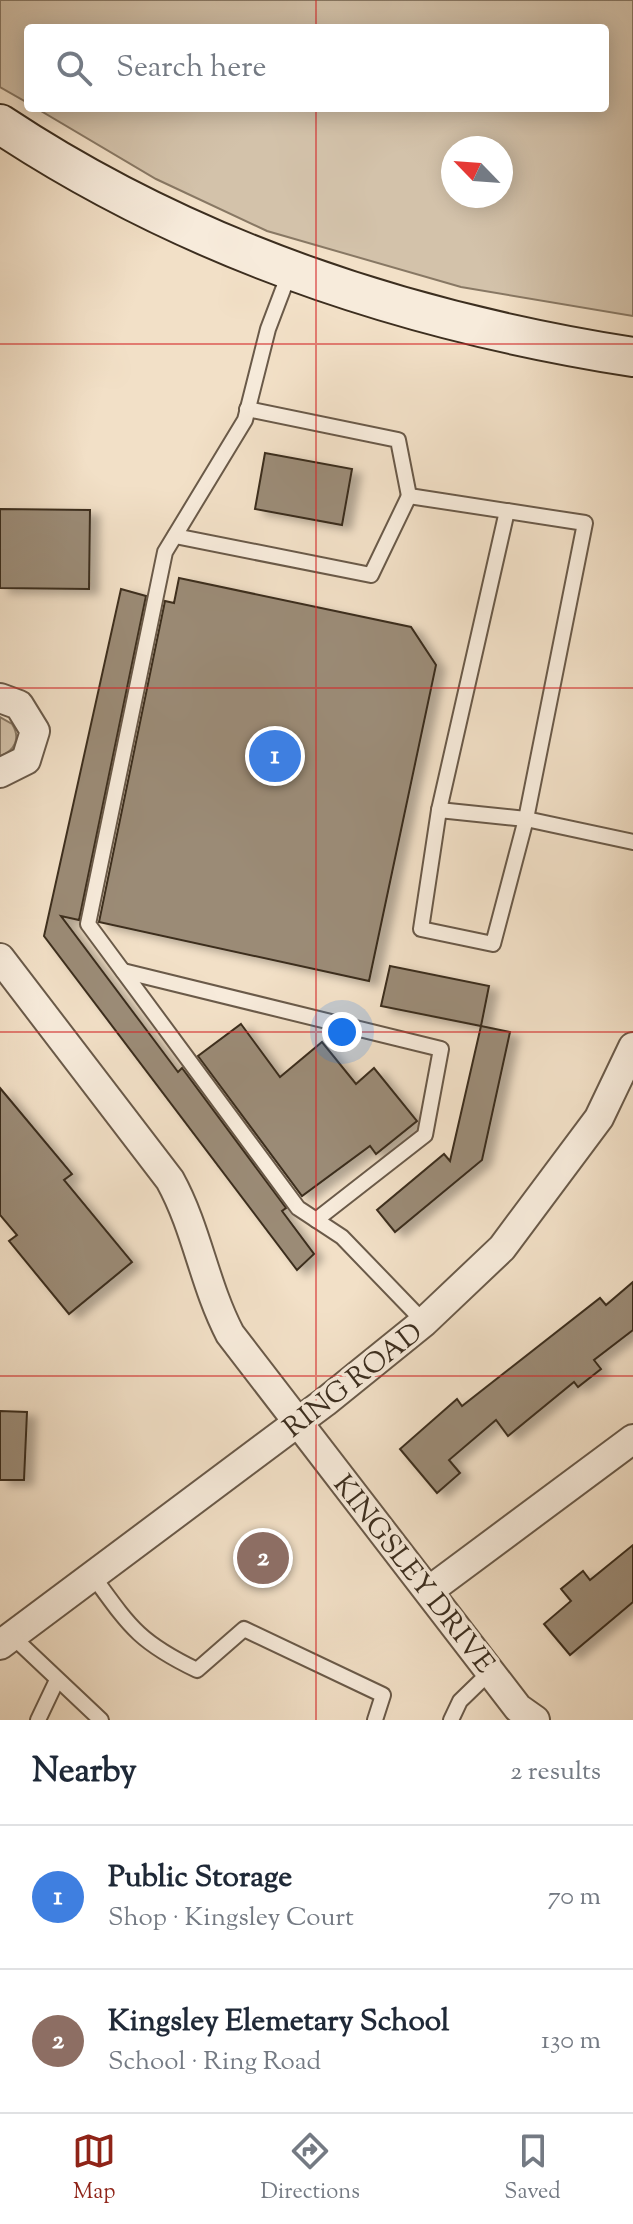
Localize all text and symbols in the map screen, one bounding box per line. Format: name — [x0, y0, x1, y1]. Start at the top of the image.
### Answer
search box — [24, 24, 609, 112]
icon: search — [52, 46, 96, 90]
text: Search here — [116, 47, 266, 90]
north arrow — [441, 136, 513, 208]
pin: 1 — [249, 726, 301, 786]
your location — [322, 1012, 362, 1052]
street label: RING ROAD — [276, 1314, 432, 1449]
street label: KINGSLEY DRIVE — [322, 1467, 503, 1683]
pin: 2 — [237, 1528, 289, 1588]
text: Nearby — [32, 1748, 137, 1797]
text: 2 results — [510, 1754, 601, 1791]
text: Public Storage — [108, 1857, 292, 1900]
text: 1 — [54, 1879, 62, 1916]
text: 70 m — [548, 1879, 601, 1916]
text: Shop · Kingsley Court — [108, 1900, 354, 1937]
text: Kingsley Elemetary School — [108, 2001, 449, 2044]
text: 2 — [52, 2023, 64, 2060]
text: 130 m — [541, 2023, 601, 2060]
text: School · Ring Road — [108, 2044, 321, 2081]
tab: Map — [72, 2129, 116, 2209]
tab: Directions — [261, 2129, 360, 2209]
tab: Saved — [504, 2129, 561, 2209]

